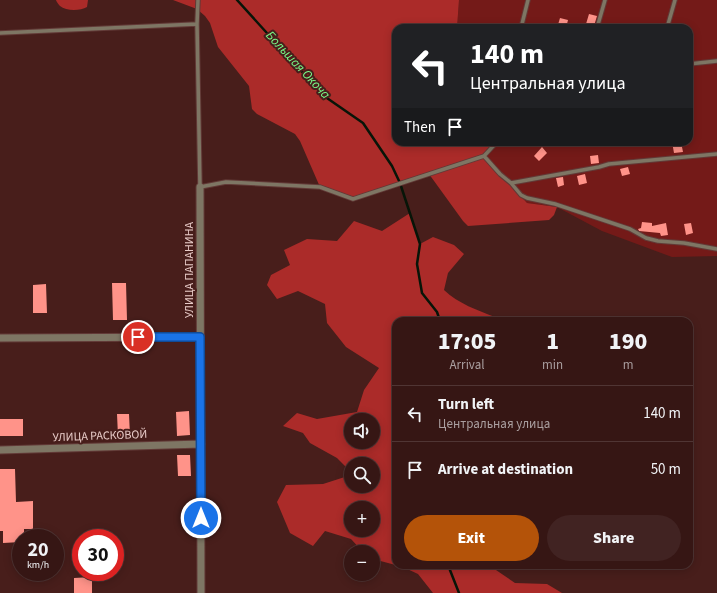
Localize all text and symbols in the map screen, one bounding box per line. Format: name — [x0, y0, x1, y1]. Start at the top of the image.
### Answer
water label: Большая Окоча — [262, 27, 334, 103]
text: 140 m — [470, 34, 544, 74]
icon: left — [404, 40, 456, 92]
text: Центральная улица — [470, 71, 625, 96]
icon: arrive — [444, 116, 466, 138]
text: Then — [404, 117, 436, 138]
street label: УЛИЦА ПАПАНИНА — [181, 221, 198, 318]
pin — [121, 320, 155, 354]
text: 17:05 — [438, 324, 496, 359]
text: 1 — [546, 324, 559, 359]
text: 190 — [609, 324, 647, 359]
icon: arrive — [127, 326, 149, 348]
text: Arrival — [450, 356, 485, 374]
text: min — [542, 356, 563, 374]
text: m — [623, 356, 633, 374]
text: Turn left — [438, 394, 494, 415]
icon: left — [404, 403, 426, 425]
text: 140 m — [643, 403, 681, 424]
map controls — [344, 413, 380, 581]
button: sound — [344, 413, 380, 449]
text: Центральная улица — [438, 415, 550, 433]
street label: УЛИЦА РАСКОВОЙ — [52, 426, 148, 446]
button: search — [344, 457, 380, 493]
icon: arrive — [404, 459, 426, 481]
text: Arrive at destination — [438, 459, 573, 480]
text: 50 m — [651, 459, 681, 480]
position arrow — [180, 497, 222, 539]
button: + — [344, 501, 380, 537]
button: Exit — [404, 515, 539, 561]
button: Share — [547, 515, 681, 561]
speed limit sign: 30 — [72, 529, 124, 581]
text: 20 — [27, 536, 49, 564]
button: − — [344, 545, 380, 581]
text: km/h — [27, 558, 49, 572]

